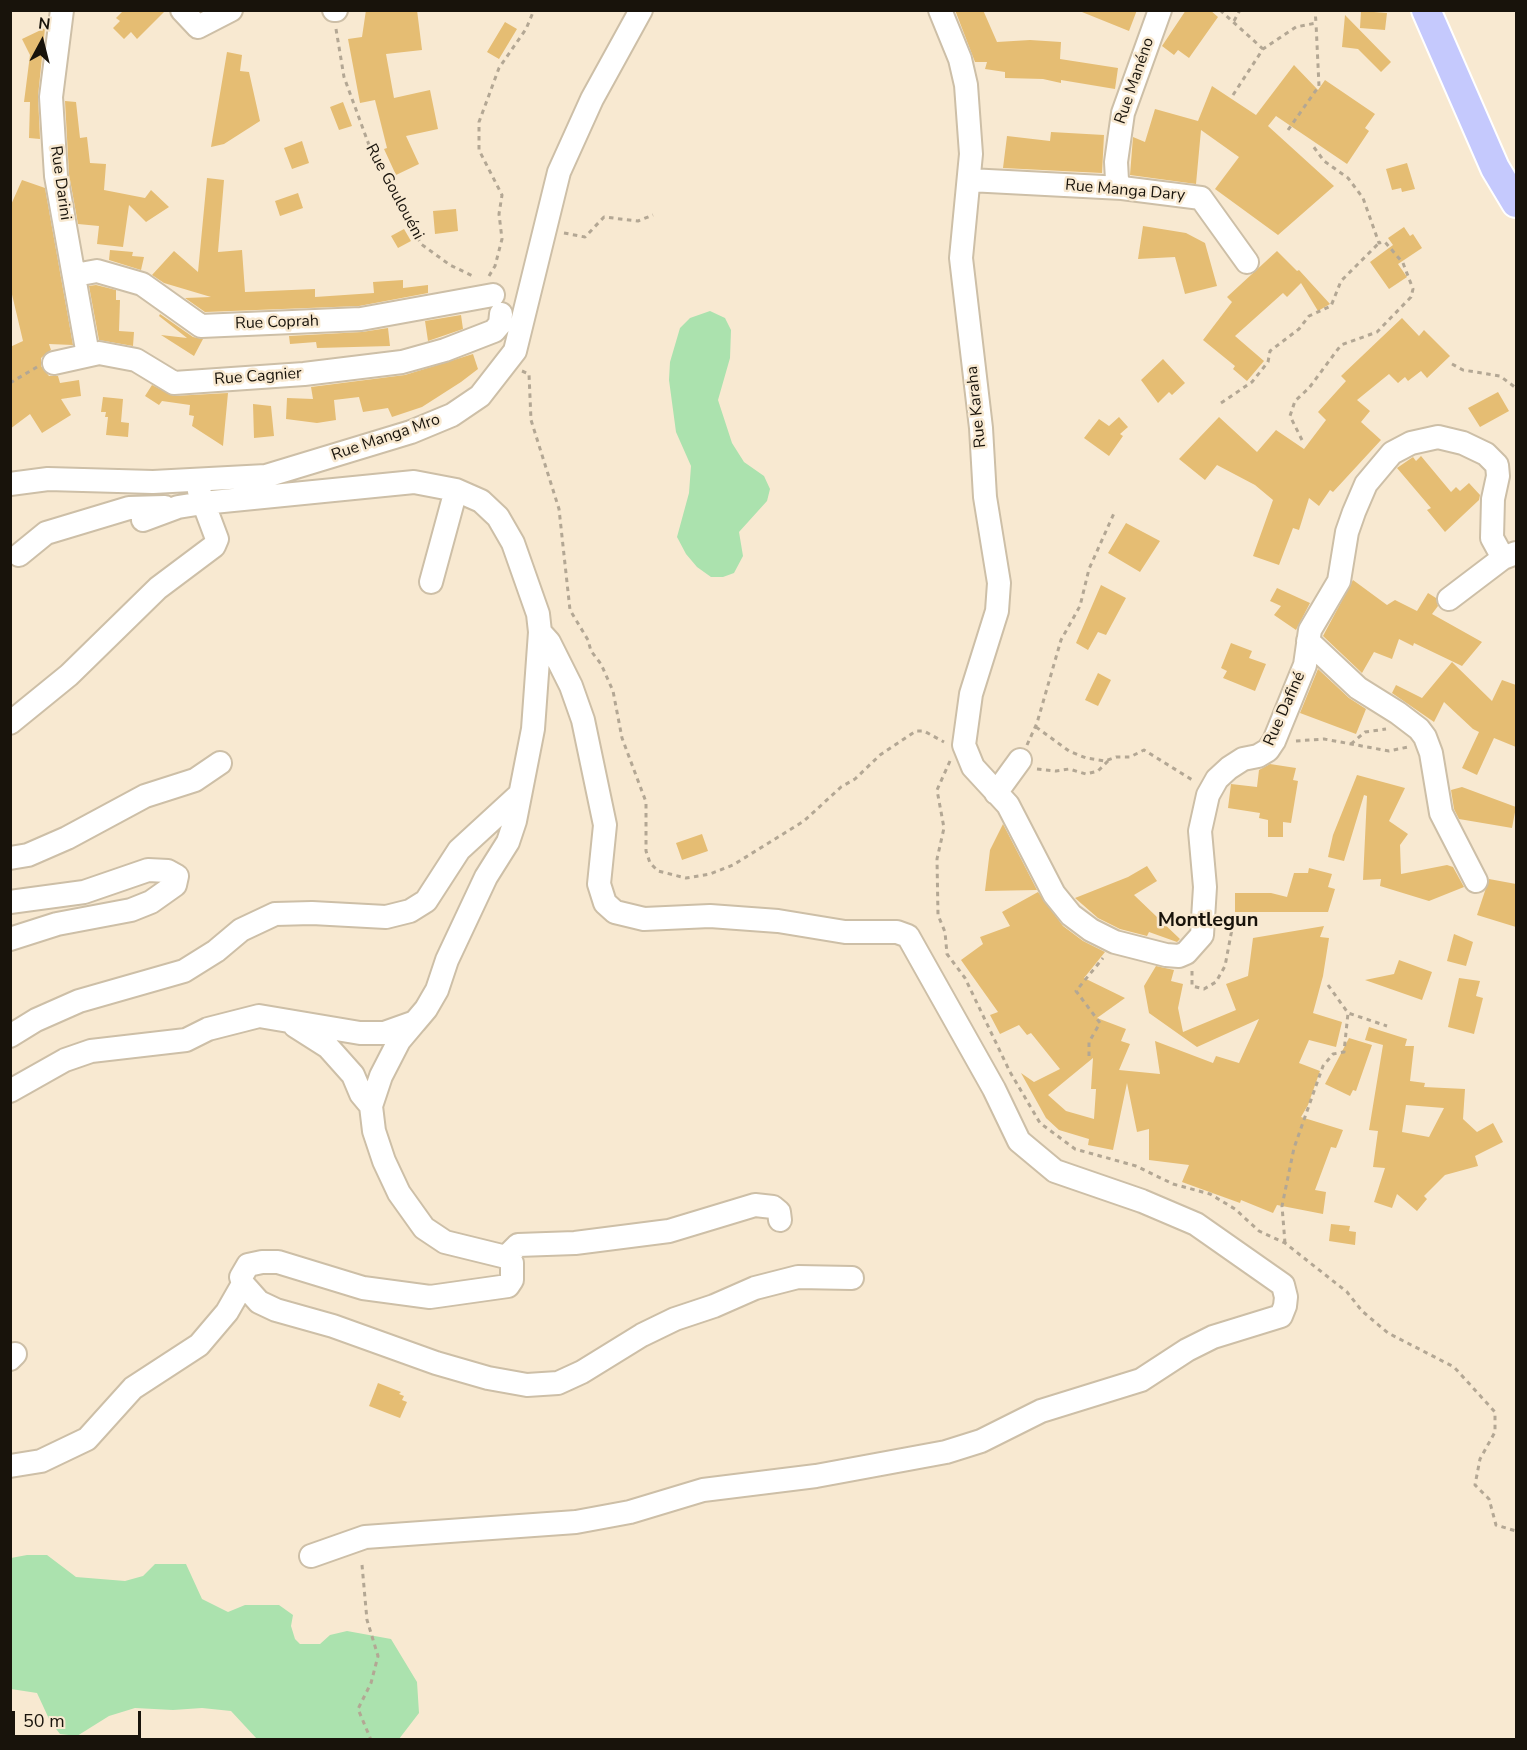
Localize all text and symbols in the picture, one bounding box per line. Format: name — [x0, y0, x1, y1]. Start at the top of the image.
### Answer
north arrow — [12, 12, 72, 72]
text: N — [37, 12, 51, 36]
street label: Rue Manéno — [1111, 35, 1159, 127]
street label: Rue Goulouéni — [361, 141, 427, 243]
street label: Rue Darini — [45, 145, 75, 221]
street label: Rue Manga Dary — [1064, 176, 1186, 206]
street label: Rue Coprah — [235, 312, 319, 334]
street label: Rue Cagnier — [214, 364, 302, 390]
street label: Rue Karaha — [963, 365, 991, 449]
street label: Rue Manga Mro — [329, 410, 443, 466]
street label: Rue Dafiné — [1260, 669, 1310, 749]
district label: Montlegun — [1158, 909, 1258, 933]
scale bar — [15, 1699, 144, 1737]
text: 50 m — [23, 1709, 65, 1733]

